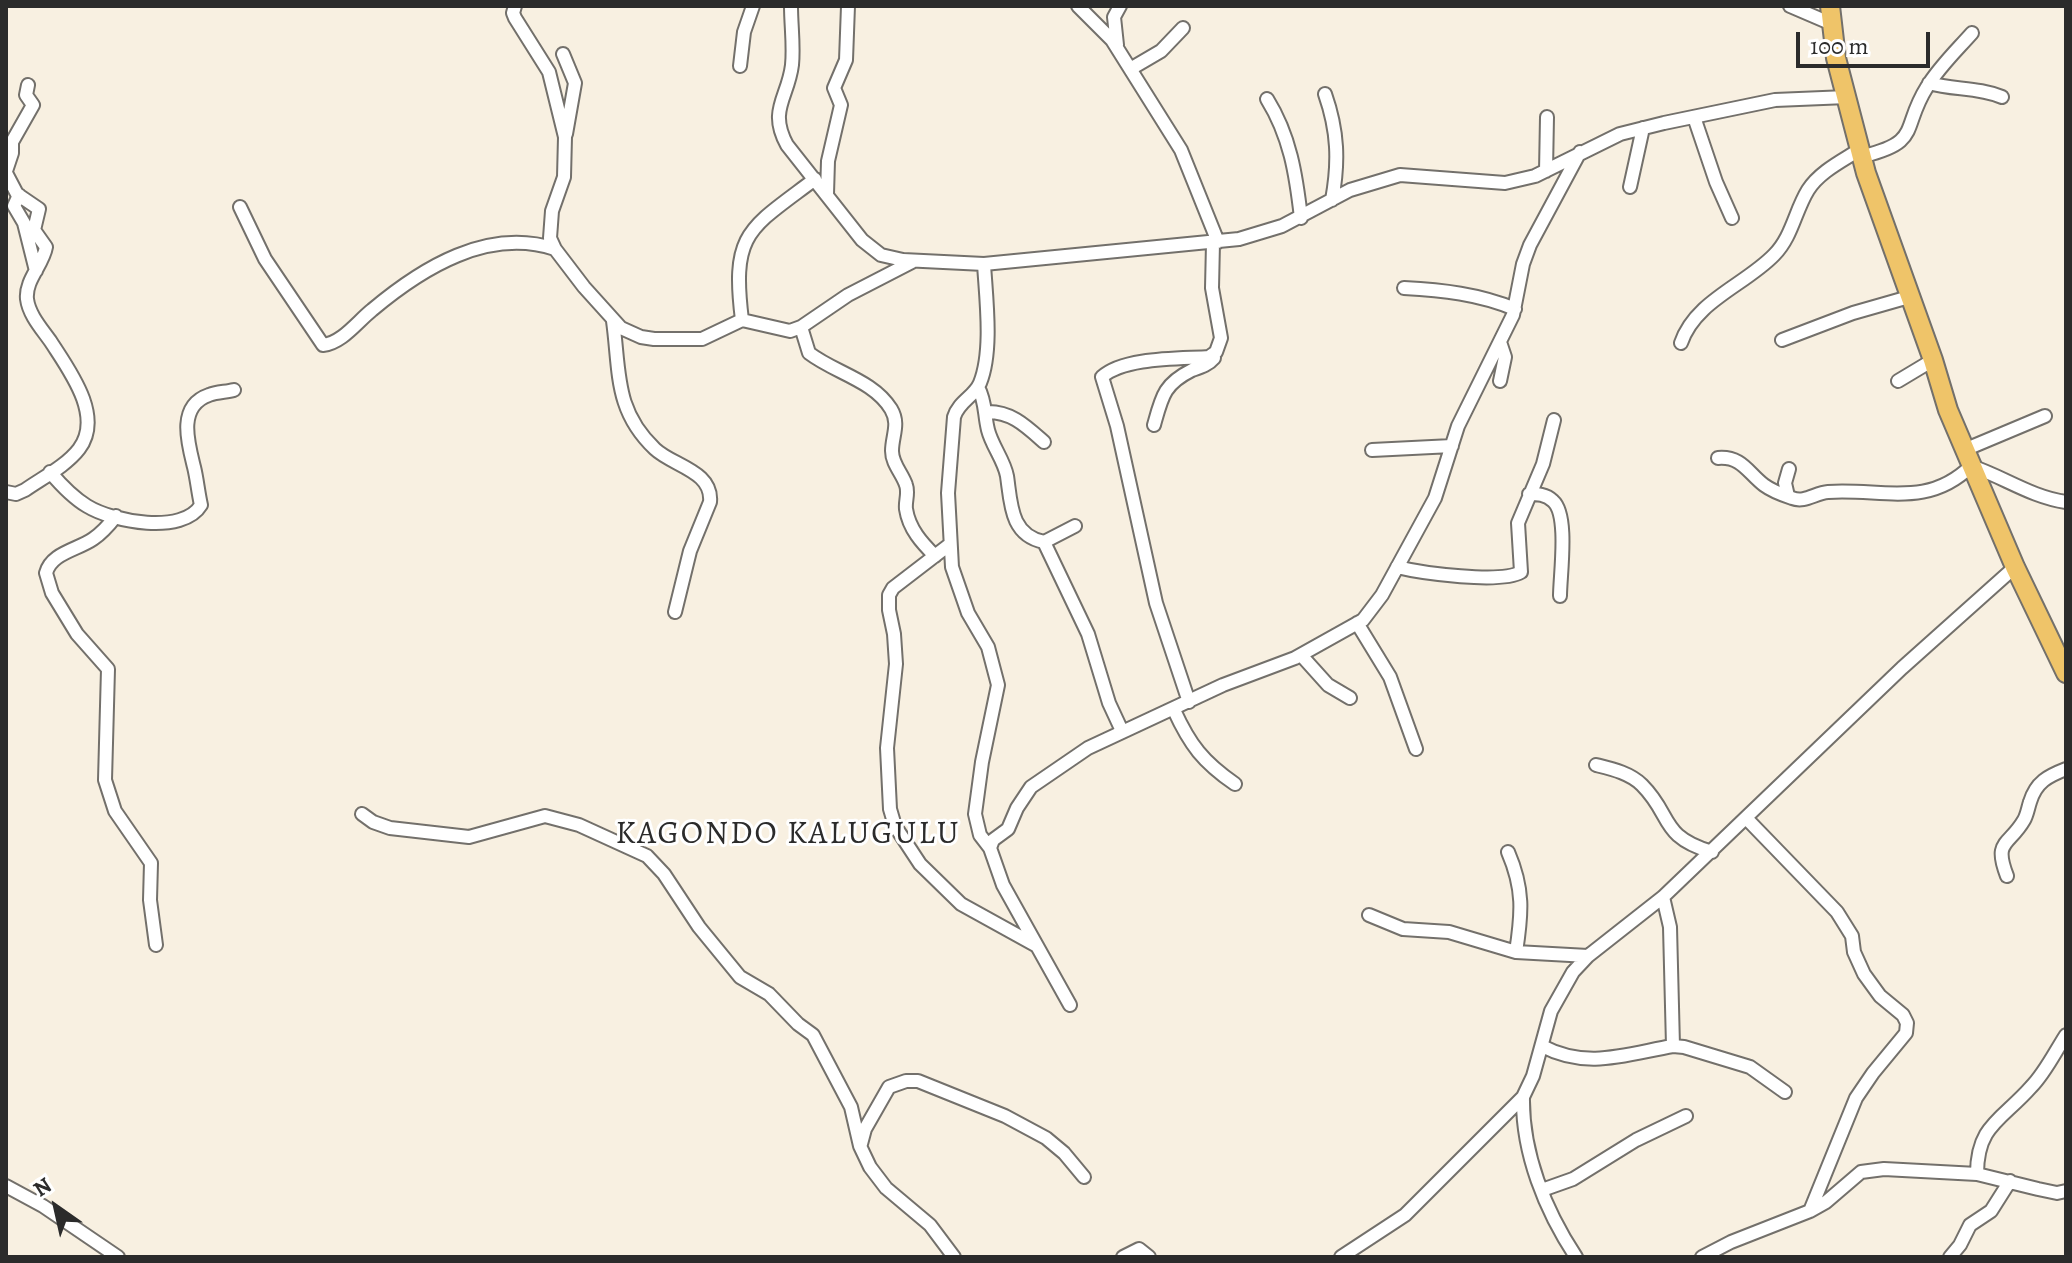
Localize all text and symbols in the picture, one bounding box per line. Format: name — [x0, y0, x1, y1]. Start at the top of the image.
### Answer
scale bar — [1800, 16, 1934, 66]
text: 100 m — [1810, 30, 1869, 62]
district label: KAGONDO KALUGULU — [616, 816, 960, 854]
north arrow — [16, 1167, 96, 1247]
text: N — [28, 1170, 58, 1204]

